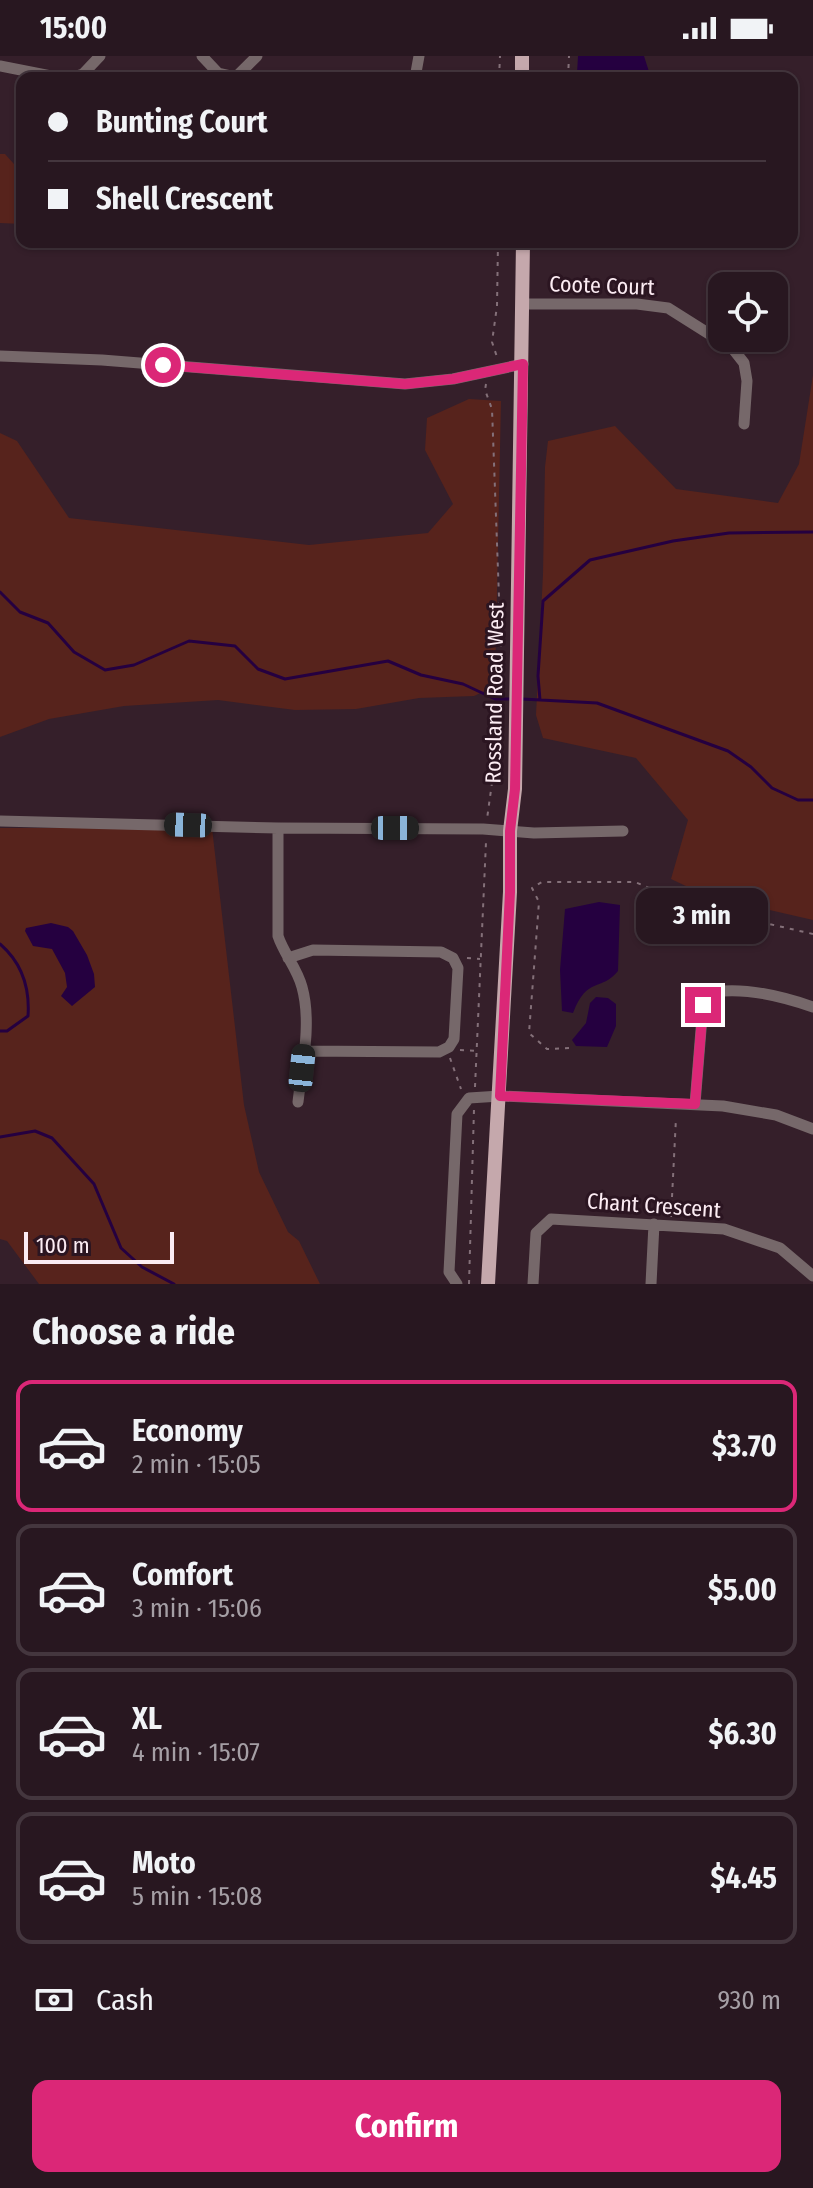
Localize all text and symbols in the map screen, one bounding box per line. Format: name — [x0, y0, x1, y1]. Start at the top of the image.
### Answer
text: 15:00 — [40, 10, 107, 46]
text: Bunting Court — [96, 104, 268, 140]
text: Shell Crescent — [96, 181, 273, 217]
street label: Coote Court — [549, 270, 656, 301]
map controls — [708, 272, 788, 352]
button: locate — [708, 272, 788, 352]
route start — [145, 347, 181, 383]
street label: Rossland Road West — [479, 601, 510, 784]
car — [164, 812, 212, 838]
car — [371, 816, 419, 840]
callout: 3 min — [637, 889, 769, 945]
text: 3 min — [673, 900, 731, 931]
route end — [685, 987, 721, 1023]
car — [288, 1043, 316, 1093]
street label: Chant Crescent — [586, 1187, 723, 1224]
scale bar — [24, 1228, 174, 1264]
text: 100 m — [36, 1232, 90, 1259]
text: Choose a ride — [32, 1310, 235, 1354]
icon: car — [36, 1410, 108, 1482]
text: Economy — [132, 1413, 243, 1449]
text: $3.70 — [712, 1428, 777, 1464]
text: 2 min · 15:05 — [132, 1449, 261, 1480]
icon: car — [36, 1554, 108, 1626]
text: Comfort — [132, 1557, 233, 1593]
text: $5.00 — [708, 1572, 777, 1608]
text: 3 min · 15:06 — [132, 1593, 262, 1624]
icon: car — [36, 1698, 108, 1770]
text: XL — [132, 1701, 162, 1737]
text: $6.30 — [708, 1716, 777, 1752]
text: 4 min · 15:07 — [132, 1737, 260, 1768]
icon: car — [36, 1842, 108, 1914]
text: Moto — [132, 1845, 196, 1881]
text: $4.45 — [711, 1860, 777, 1896]
text: 5 min · 15:08 — [132, 1881, 262, 1912]
icon: cash — [32, 1978, 76, 2022]
text: Cash — [96, 1982, 154, 2018]
text: 930 m — [718, 1985, 781, 2016]
button: Confirm — [32, 2080, 781, 2172]

